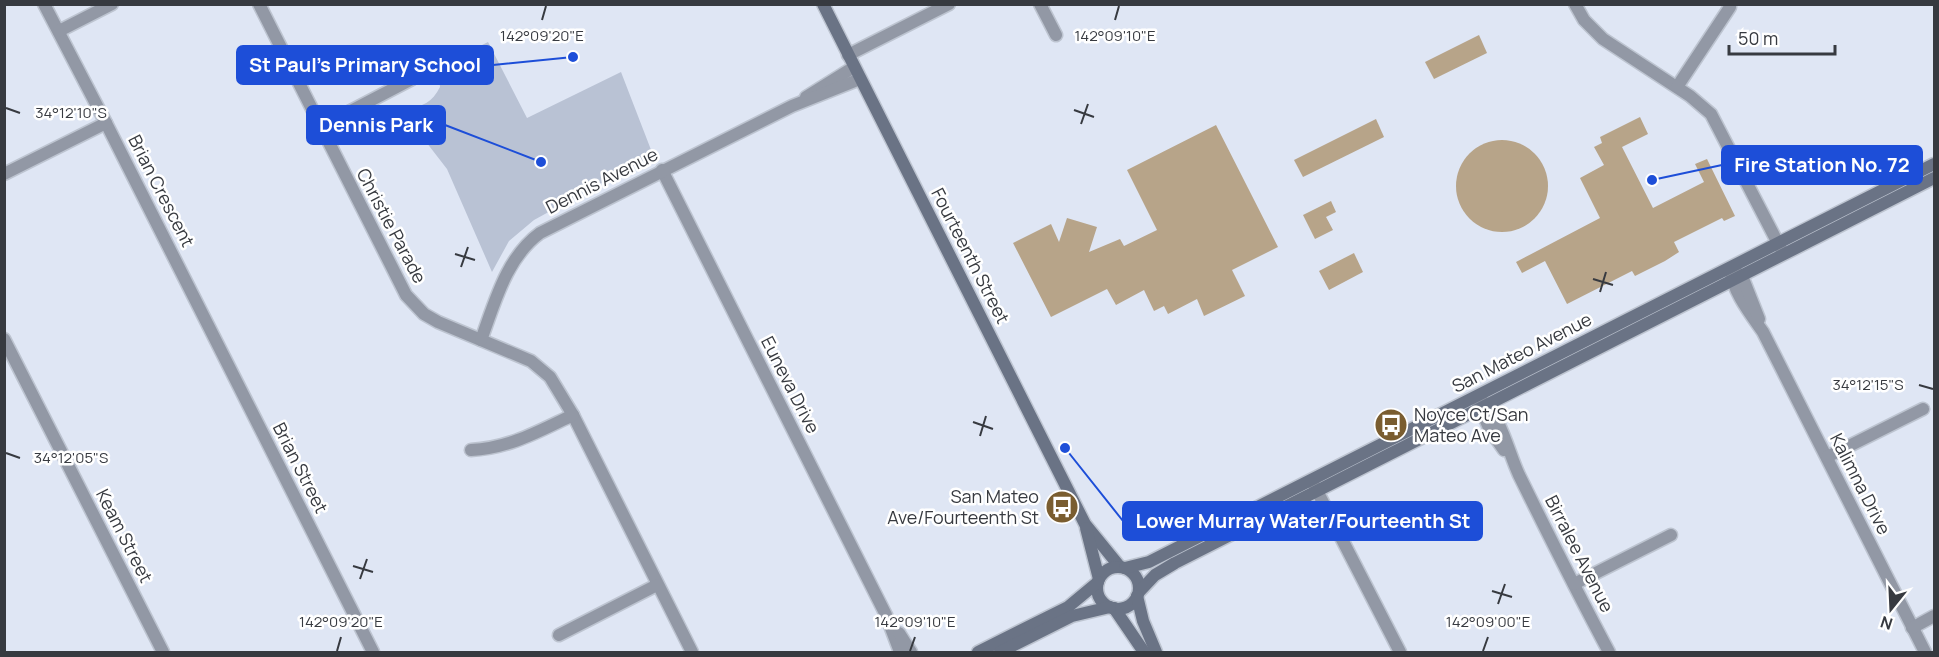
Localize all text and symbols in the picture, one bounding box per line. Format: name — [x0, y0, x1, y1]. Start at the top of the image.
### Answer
scale bar — [1729, 18, 1836, 56]
text: 142°09'20"E — [500, 25, 584, 46]
text: 142°09'10"E — [1074, 25, 1156, 46]
text: 50 m — [1738, 26, 1778, 50]
callout: St Paul's Primary School — [237, 46, 493, 84]
text: St Paul's Primary School — [249, 51, 481, 78]
text: 34°12'10"S — [35, 102, 107, 123]
callout: Dennis Park — [307, 106, 445, 144]
text: Dennis Park — [319, 111, 434, 138]
street label: Brian Crescent — [123, 130, 201, 251]
street label: Dennis Avenue — [541, 142, 662, 219]
callout: Fire Station No. 72 — [1722, 146, 1922, 184]
text: Fire Station No. 72 — [1734, 151, 1910, 178]
street label: Christie Parade — [351, 164, 432, 287]
street label: Fourteenth Street — [926, 184, 1015, 328]
street label: San Mateo Avenue — [1448, 307, 1595, 398]
street label: Euneva Drive — [756, 332, 826, 437]
text: 34°12'15"S — [1832, 374, 1904, 395]
place label: Noyce Ct/San Mateo Ave — [1414, 402, 1528, 447]
bus stop icon: Noyce Ct/San Mateo Ave — [1373, 407, 1409, 443]
street label: Brian Street — [268, 418, 334, 517]
street label: Kalimna Drive — [1825, 429, 1897, 538]
text: 34°12'05"S — [34, 447, 108, 468]
place label: San Mateo Ave/Fourteenth St — [887, 484, 1039, 529]
street label: Keam Street — [91, 485, 159, 586]
bus stop icon: San Mateo Ave/Fourteenth St — [1044, 489, 1080, 525]
street label: Birralee Avenue — [1540, 491, 1620, 616]
callout: Lower Murray Water/Fourteenth St — [1123, 502, 1482, 540]
text: Lower Murray Water/Fourteenth St — [1135, 507, 1471, 534]
north arrow — [1861, 579, 1921, 639]
text: 142°09'20"E — [299, 611, 383, 632]
text: 142°09'10"E — [874, 611, 956, 632]
text: 142°09'00"E — [1446, 611, 1530, 632]
text: N — [1877, 611, 1895, 636]

